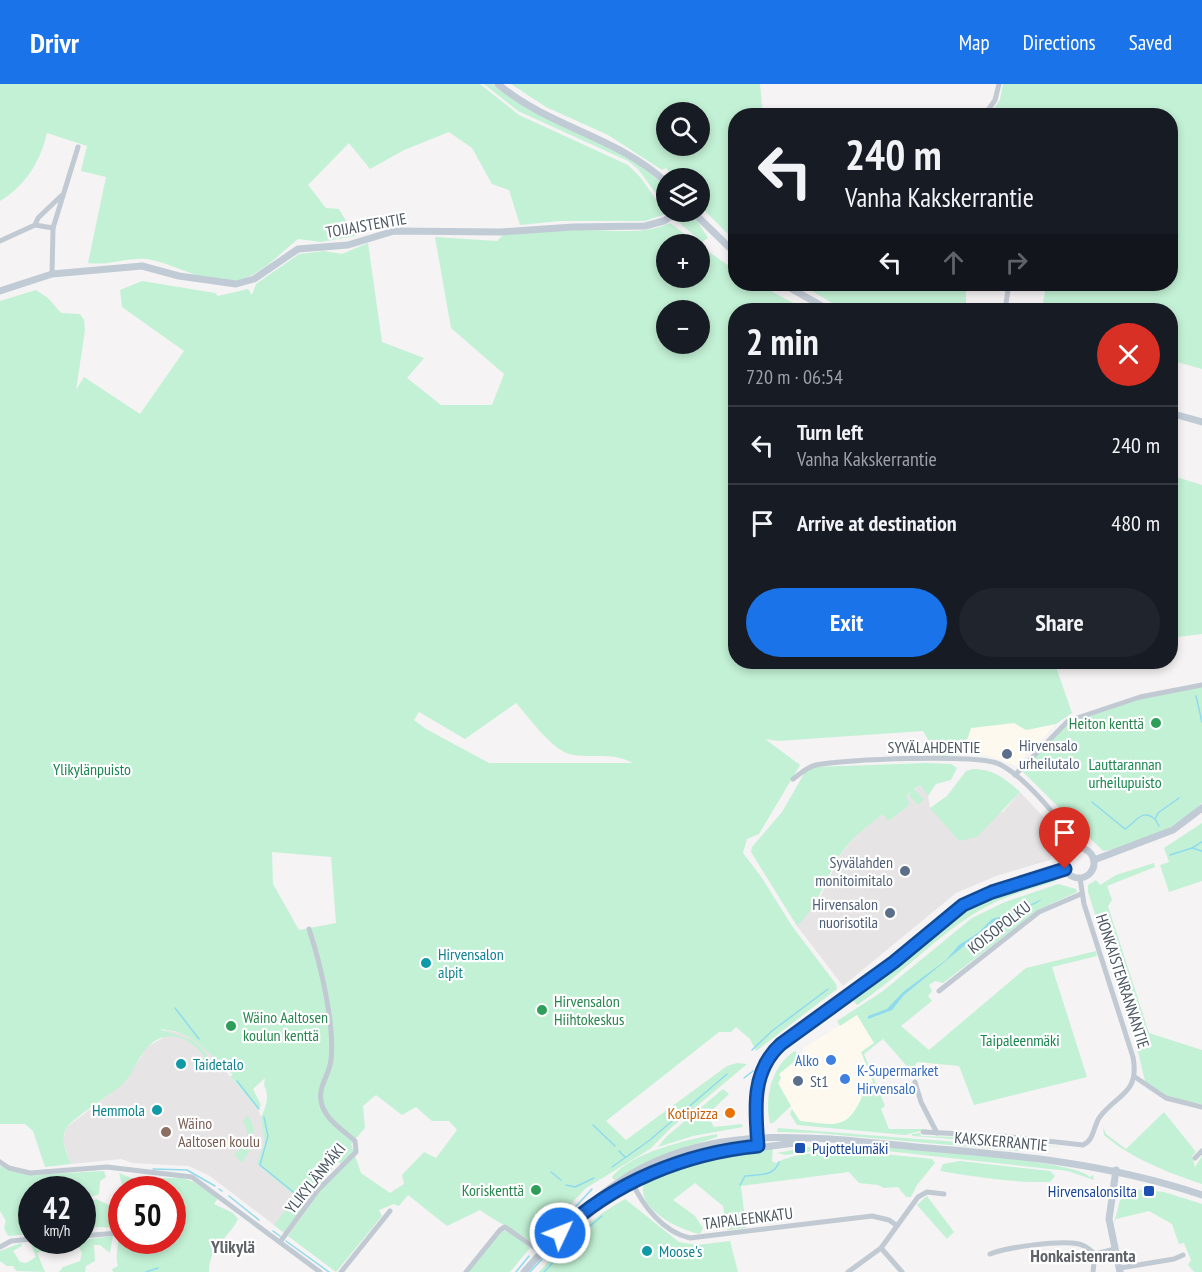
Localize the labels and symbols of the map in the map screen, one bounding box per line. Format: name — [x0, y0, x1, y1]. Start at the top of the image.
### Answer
street label: TOIJAISTENTIE — [324, 208, 408, 242]
place label: Heiton kenttä — [1069, 713, 1144, 733]
marker: Heiton kenttä — [1149, 716, 1163, 730]
place label: Hirvensalo urheilutalo — [1019, 735, 1080, 773]
street label: SYVÄLAHDENTIE — [888, 737, 981, 757]
marker: Hirvensalo urheilutalo — [1000, 747, 1014, 761]
park label: Lauttarannan urheilupuisto — [1088, 754, 1162, 792]
park label: Ylikylänpuisto — [53, 759, 131, 779]
pin — [1039, 807, 1090, 869]
place label: Syvälahden monitoimitalo — [815, 852, 893, 890]
marker: Syvälahden monitoimitalo — [898, 864, 912, 878]
place label: Hirvensalon nuorisotila — [812, 894, 878, 932]
street label: KOISOPOLKU — [964, 896, 1034, 958]
marker: Hirvensalon nuorisotila — [883, 906, 897, 920]
street label: HONKAISTENRANNANTIE — [1092, 911, 1154, 1051]
place label: Hirvensalon alpit — [438, 944, 504, 982]
marker: Hirvensalon alpit — [419, 956, 433, 970]
place label: Hirvensalon Hiihtokeskus — [554, 991, 624, 1029]
marker: Hirvensalon Hiihtokeskus — [535, 1003, 549, 1017]
place label: Wäino Aaltosen koulun kenttä — [243, 1007, 328, 1045]
marker: Wäino Aaltosen koulun kenttä — [224, 1019, 238, 1033]
park label: Taipaleenmäki — [980, 1030, 1060, 1050]
place label: Alko — [795, 1050, 819, 1070]
marker: Alko — [824, 1053, 838, 1067]
place label: Taidetalo — [193, 1054, 244, 1074]
marker: Taidetalo — [174, 1057, 188, 1071]
place label: K-Supermarket Hirvensalo — [857, 1060, 939, 1098]
place label: St1 — [810, 1071, 828, 1091]
marker: K-Supermarket Hirvensalo — [838, 1072, 852, 1086]
marker: St1 — [791, 1074, 805, 1088]
place label: Hemmola — [92, 1100, 145, 1120]
marker: Hemmola — [150, 1103, 164, 1117]
place label: Kotipizza — [668, 1103, 718, 1123]
marker: Kotipizza — [723, 1106, 737, 1120]
place label: Wäino Aaltosen koulu — [178, 1113, 260, 1151]
marker: Wäino Aaltosen koulu — [159, 1125, 173, 1139]
street label: KAKSKERRANTIE — [954, 1127, 1049, 1155]
place label: Pujottelumäki — [812, 1138, 889, 1158]
street label: YLIKYLÄNMÄKI — [281, 1139, 349, 1217]
marker: Pujottelumäki — [793, 1141, 807, 1155]
speed limit sign: 50 — [108, 1176, 186, 1254]
place label: Koriskenttä — [462, 1180, 524, 1200]
place label: Hirvensalonsilta — [1048, 1181, 1137, 1201]
marker: Koriskenttä — [529, 1183, 543, 1197]
marker: Hirvensalonsilta — [1142, 1184, 1156, 1198]
position arrow — [528, 1201, 592, 1265]
street label: TAIPALEENKATU — [702, 1203, 794, 1233]
district label: Ylikylä — [210, 1235, 255, 1258]
place label: Moose's — [659, 1241, 702, 1261]
marker: Moose's — [640, 1244, 654, 1258]
district label: Honkaistenranta — [1030, 1244, 1136, 1267]

